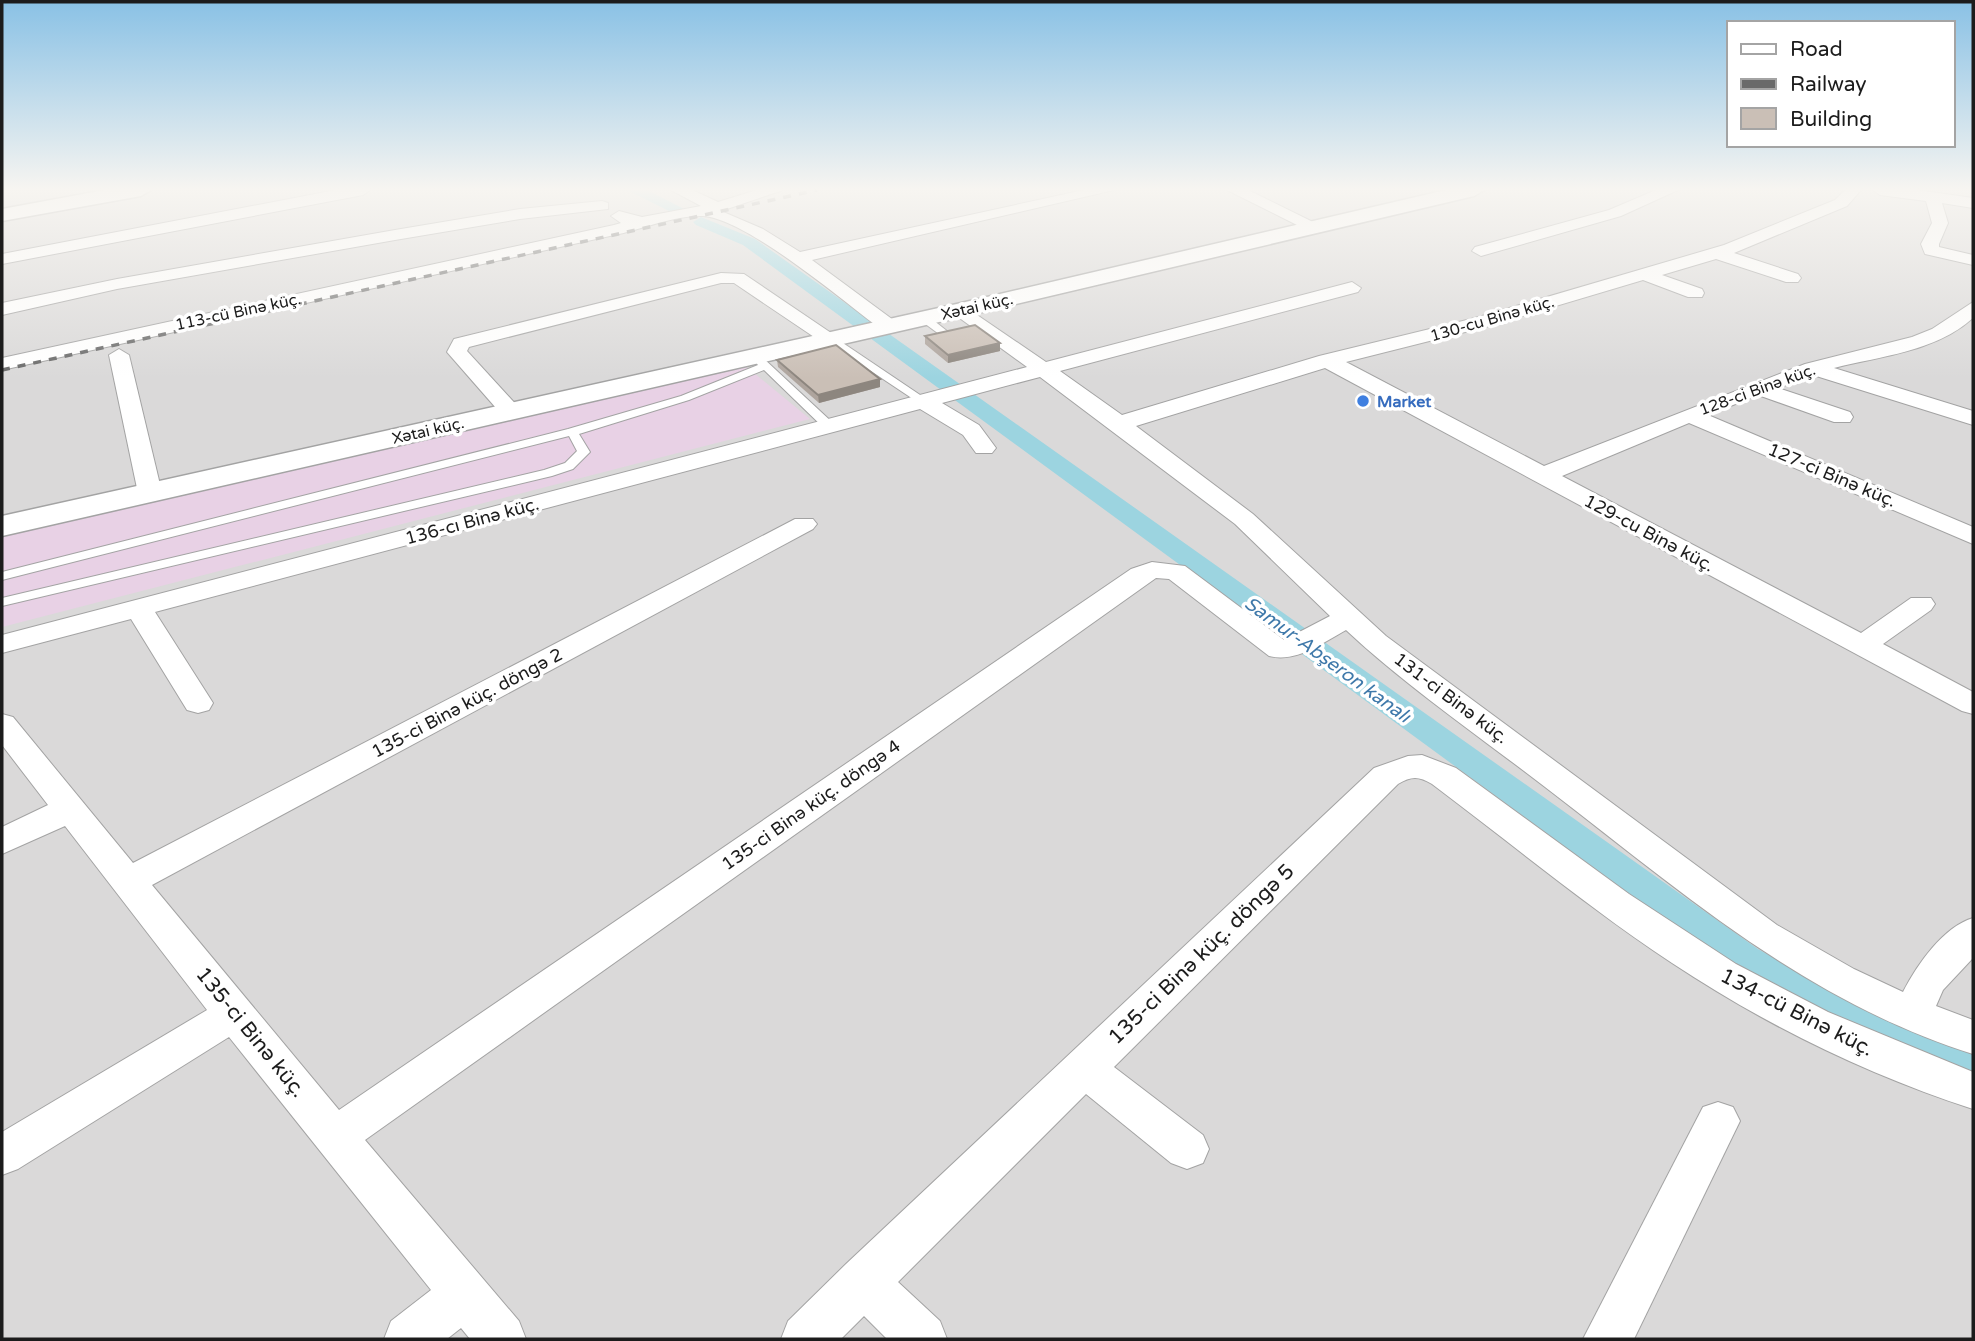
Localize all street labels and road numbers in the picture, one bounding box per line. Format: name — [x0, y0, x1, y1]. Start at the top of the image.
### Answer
street label: 113-cü Binə küç. — [173, 289, 303, 335]
street label: Xətai küç. — [939, 289, 1015, 325]
street label: 130-cu Binə küç. — [1428, 292, 1557, 346]
street label: 128-ci Binə küç. — [1696, 360, 1818, 420]
street label: Xətai küç. — [390, 413, 466, 449]
street label: 127-ci Binə küç. — [1764, 438, 1900, 512]
street label: 129-cu Binə küç. — [1580, 489, 1718, 577]
street label: 136-cı Binə küç. — [403, 493, 541, 549]
street label: 135-ci Binə küç. döngə 2 — [368, 643, 566, 763]
street label: 131-ci Binə küç. — [1389, 648, 1513, 748]
street label: 135-ci Binə küç. döngə 4 — [717, 735, 905, 875]
street label: 135-ci Binə küç. döngə 5 — [1103, 859, 1299, 1050]
street label: 135-ci Binə küç. — [190, 962, 311, 1103]
street label: 134-cü Binə küç. — [1716, 963, 1877, 1062]

